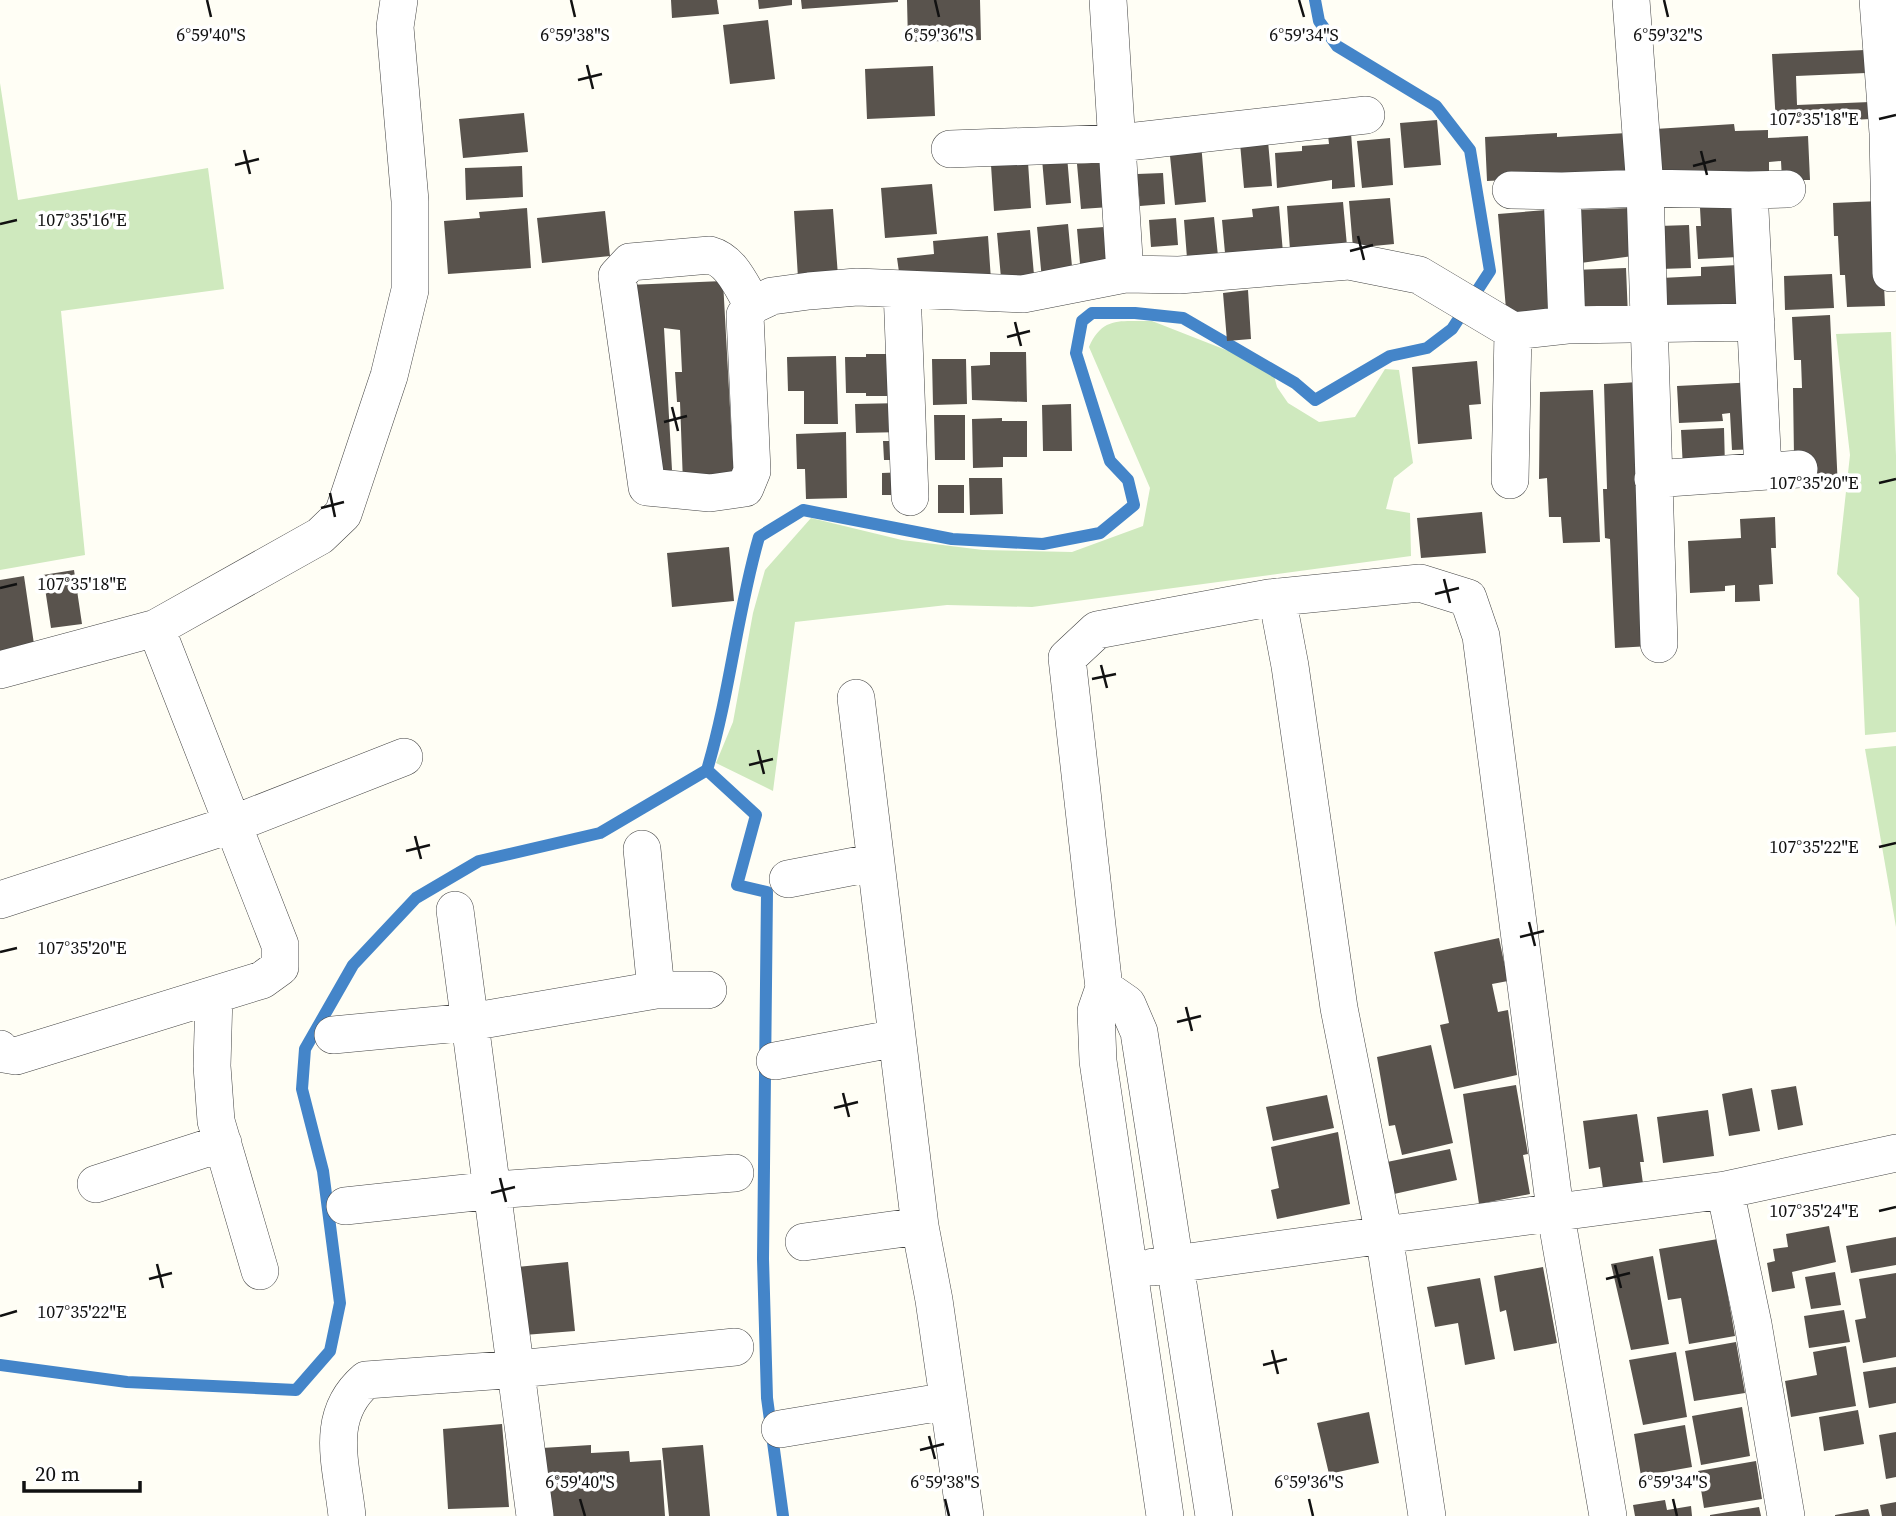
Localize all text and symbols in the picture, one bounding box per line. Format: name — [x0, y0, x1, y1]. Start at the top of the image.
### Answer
text: 6°59'40"S — [176, 22, 246, 47]
text: 6°59'38"S — [540, 22, 610, 47]
text: 6°59'36"S — [904, 22, 974, 47]
text: 6°59'34"S — [1269, 22, 1339, 47]
text: 6°59'32"S — [1633, 22, 1703, 47]
text: 107°35'18"E — [1769, 106, 1859, 131]
text: 107°35'16"E — [37, 207, 127, 232]
text: 107°35'20"E — [1769, 470, 1859, 495]
text: 107°35'18"E — [37, 571, 127, 596]
text: 107°35'22"E — [1769, 834, 1859, 859]
text: 107°35'20"E — [37, 935, 127, 960]
text: 107°35'24"E — [1769, 1198, 1859, 1223]
text: 107°35'22"E — [37, 1299, 127, 1324]
scale bar — [24, 1450, 140, 1494]
text: 20 m — [35, 1459, 80, 1488]
text: 6°59'40"S — [545, 1469, 615, 1494]
text: 6°59'38"S — [910, 1469, 980, 1494]
text: 6°59'36"S — [1274, 1469, 1344, 1494]
text: 6°59'34"S — [1638, 1469, 1708, 1494]

